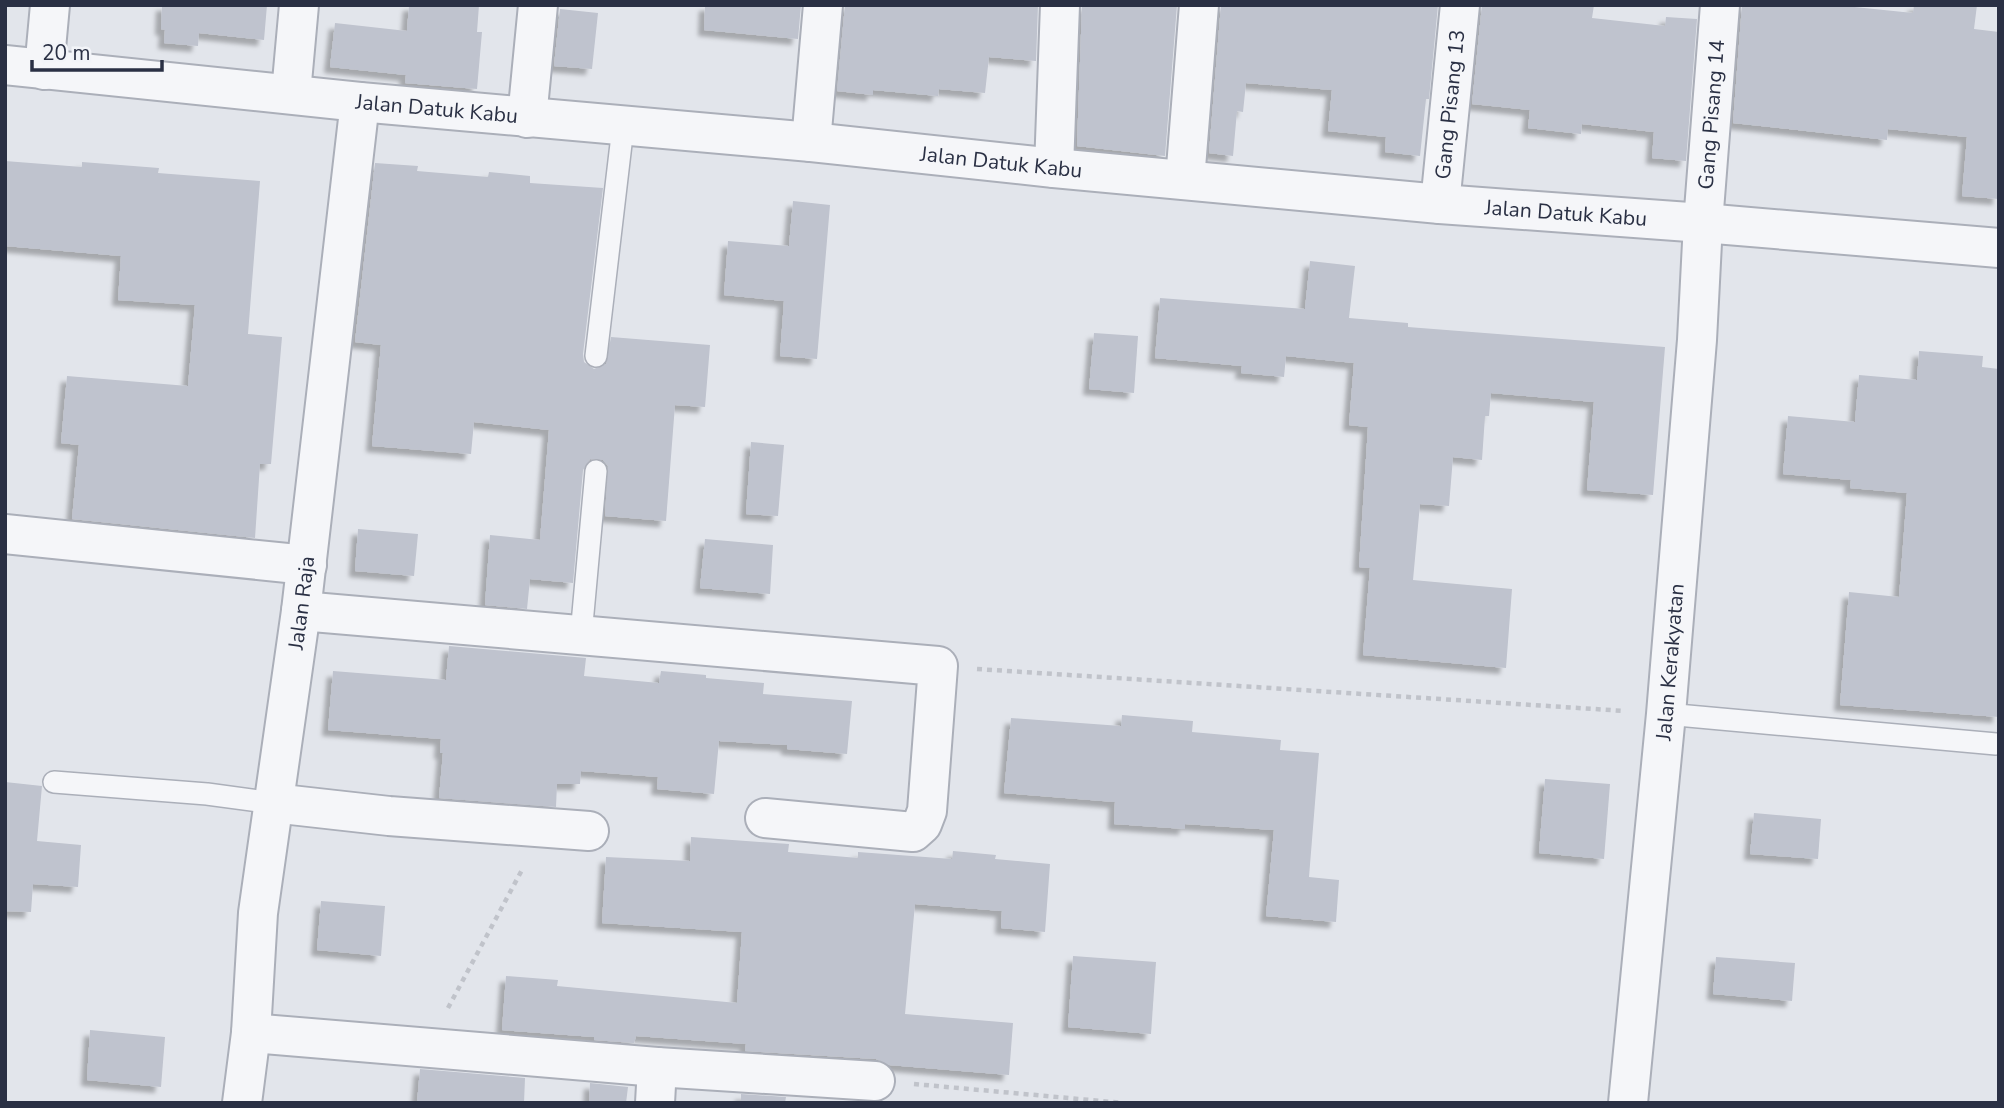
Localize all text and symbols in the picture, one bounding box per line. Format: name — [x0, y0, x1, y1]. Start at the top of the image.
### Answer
scale bar — [32, 28, 161, 72]
street label: Gang Pisang 13 — [1429, 28, 1471, 181]
text: 20 m — [42, 39, 91, 67]
street label: Gang Pisang 14 — [1692, 39, 1731, 191]
street label: Jalan Datuk Kabu — [353, 88, 519, 130]
street label: Jalan Datuk Kabu — [918, 140, 1083, 185]
street label: Jalan Datuk Kabu — [1483, 193, 1648, 233]
street label: Jalan Raja — [282, 555, 321, 652]
street label: Jalan Kerakyatan — [1649, 582, 1691, 743]

